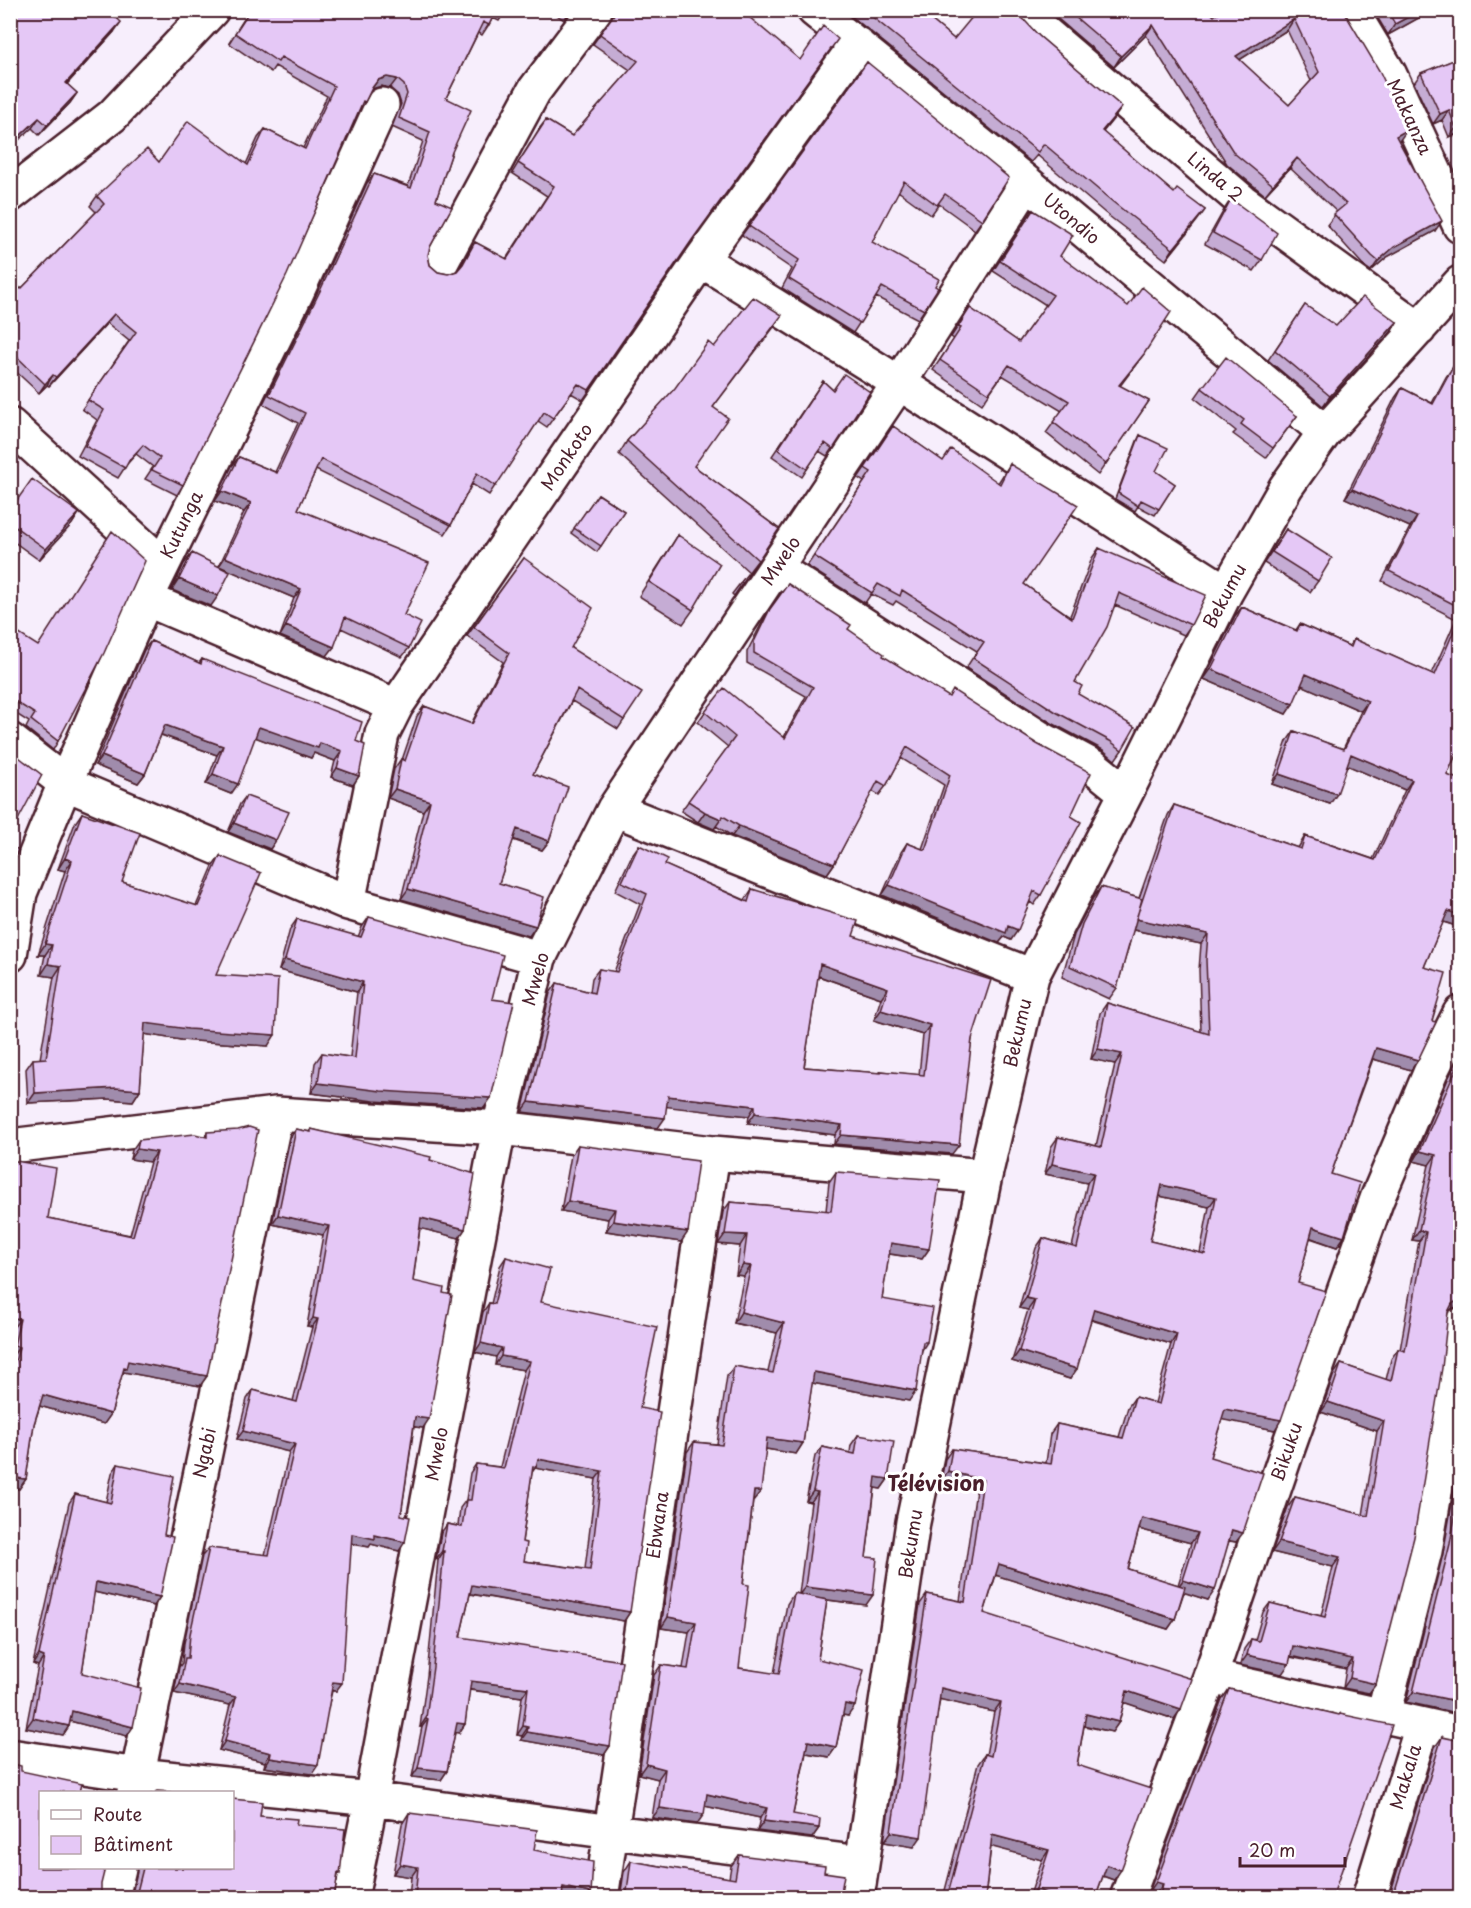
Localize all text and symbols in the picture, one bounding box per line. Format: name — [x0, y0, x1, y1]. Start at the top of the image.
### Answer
street label: Makanza — [1381, 74, 1440, 159]
street label: Linda 2 — [1182, 144, 1250, 207]
street label: Utondio — [1037, 186, 1107, 250]
street label: Monkoto — [533, 417, 598, 495]
street label: Kutunga — [153, 485, 209, 563]
street label: Mwelo — [753, 530, 806, 590]
street label: Bekumu — [1195, 558, 1252, 633]
street label: Mwelo — [514, 949, 555, 1009]
street label: Bekumu — [996, 995, 1038, 1070]
street label: Bikuku — [1263, 1418, 1308, 1485]
street label: Mwelo — [417, 1424, 454, 1483]
street label: Ngabi — [185, 1425, 222, 1481]
district label: Télévision — [887, 1466, 985, 1498]
street label: Ebwana — [638, 1489, 675, 1560]
street label: Bekumu — [891, 1507, 928, 1580]
street label: Makala — [1382, 1740, 1427, 1813]
legend — [39, 1791, 234, 1869]
text: Route — [93, 1800, 143, 1827]
text: Bâtiment — [93, 1830, 173, 1857]
scale bar — [1240, 1830, 1345, 1868]
text: 20 m — [1249, 1836, 1295, 1863]

